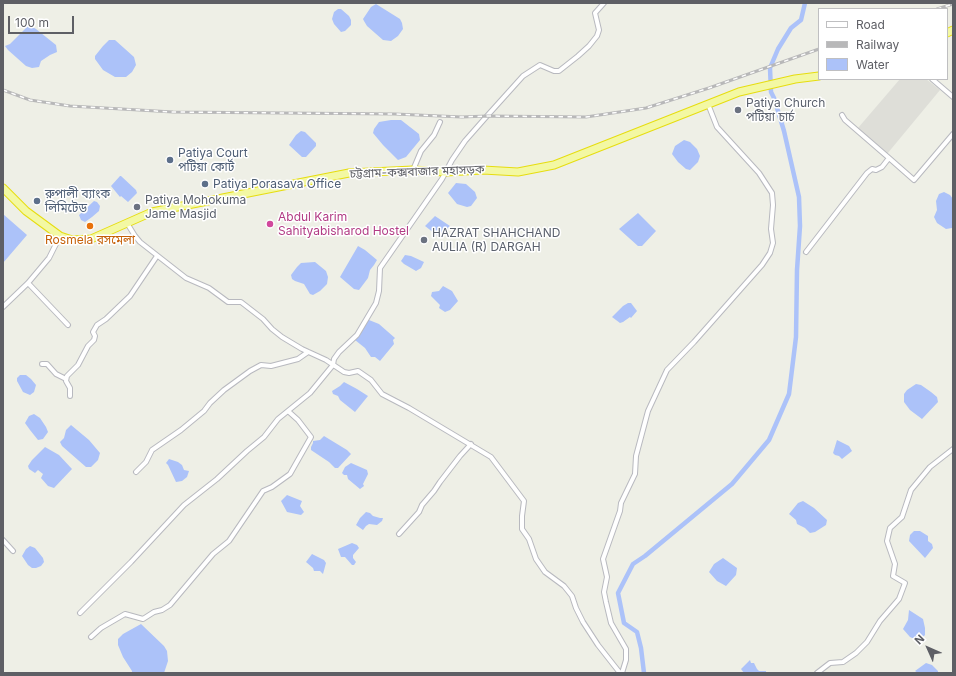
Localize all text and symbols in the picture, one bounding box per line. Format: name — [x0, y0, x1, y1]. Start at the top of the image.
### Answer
scale bar — [10, 8, 76, 34]
legend — [818, 8, 948, 80]
text: 100 m — [15, 15, 49, 30]
text: Road — [856, 17, 885, 32]
text: Railway — [856, 37, 899, 52]
text: Water — [856, 57, 889, 72]
place label: Patiya Church পটিয়া চার্চ — [746, 96, 825, 124]
marker: Patiya Church পটিয়া চার্চ — [733, 105, 743, 115]
place label: Patiya Court পটিয়া কোর্ট — [178, 146, 248, 174]
marker: Patiya Court পটিয়া কোর্ট — [165, 155, 175, 165]
street label: চট্টগ্রাম-কক্সবাজার মহাসড়ক — [349, 162, 485, 182]
place label: Patiya Porasava Office — [213, 177, 341, 191]
marker: Patiya Porasava Office — [200, 179, 210, 189]
place label: রুপালী ব্যাংক লিমিটেড — [45, 187, 110, 215]
place label: Patiya Mohokuma Jame Masjid — [145, 193, 246, 221]
marker: রুপালী ব্যাংক লিমিটেড — [32, 196, 42, 206]
marker: Patiya Mohokuma Jame Masjid — [132, 202, 142, 212]
place label: Abdul Karim Sahityabisharod Hostel — [278, 210, 409, 238]
marker: Abdul Karim Sahityabisharod Hostel — [265, 219, 275, 229]
marker: Rosmela রসমেলা — [85, 221, 95, 231]
place label: HAZRAT SHAHCHAND AULIA (R) DARGAH — [432, 226, 560, 254]
place label: Rosmela রসমেলা — [45, 233, 135, 247]
marker: HAZRAT SHAHCHAND AULIA (R) DARGAH — [419, 235, 429, 245]
north arrow — [908, 628, 948, 668]
text: N — [912, 632, 927, 647]

